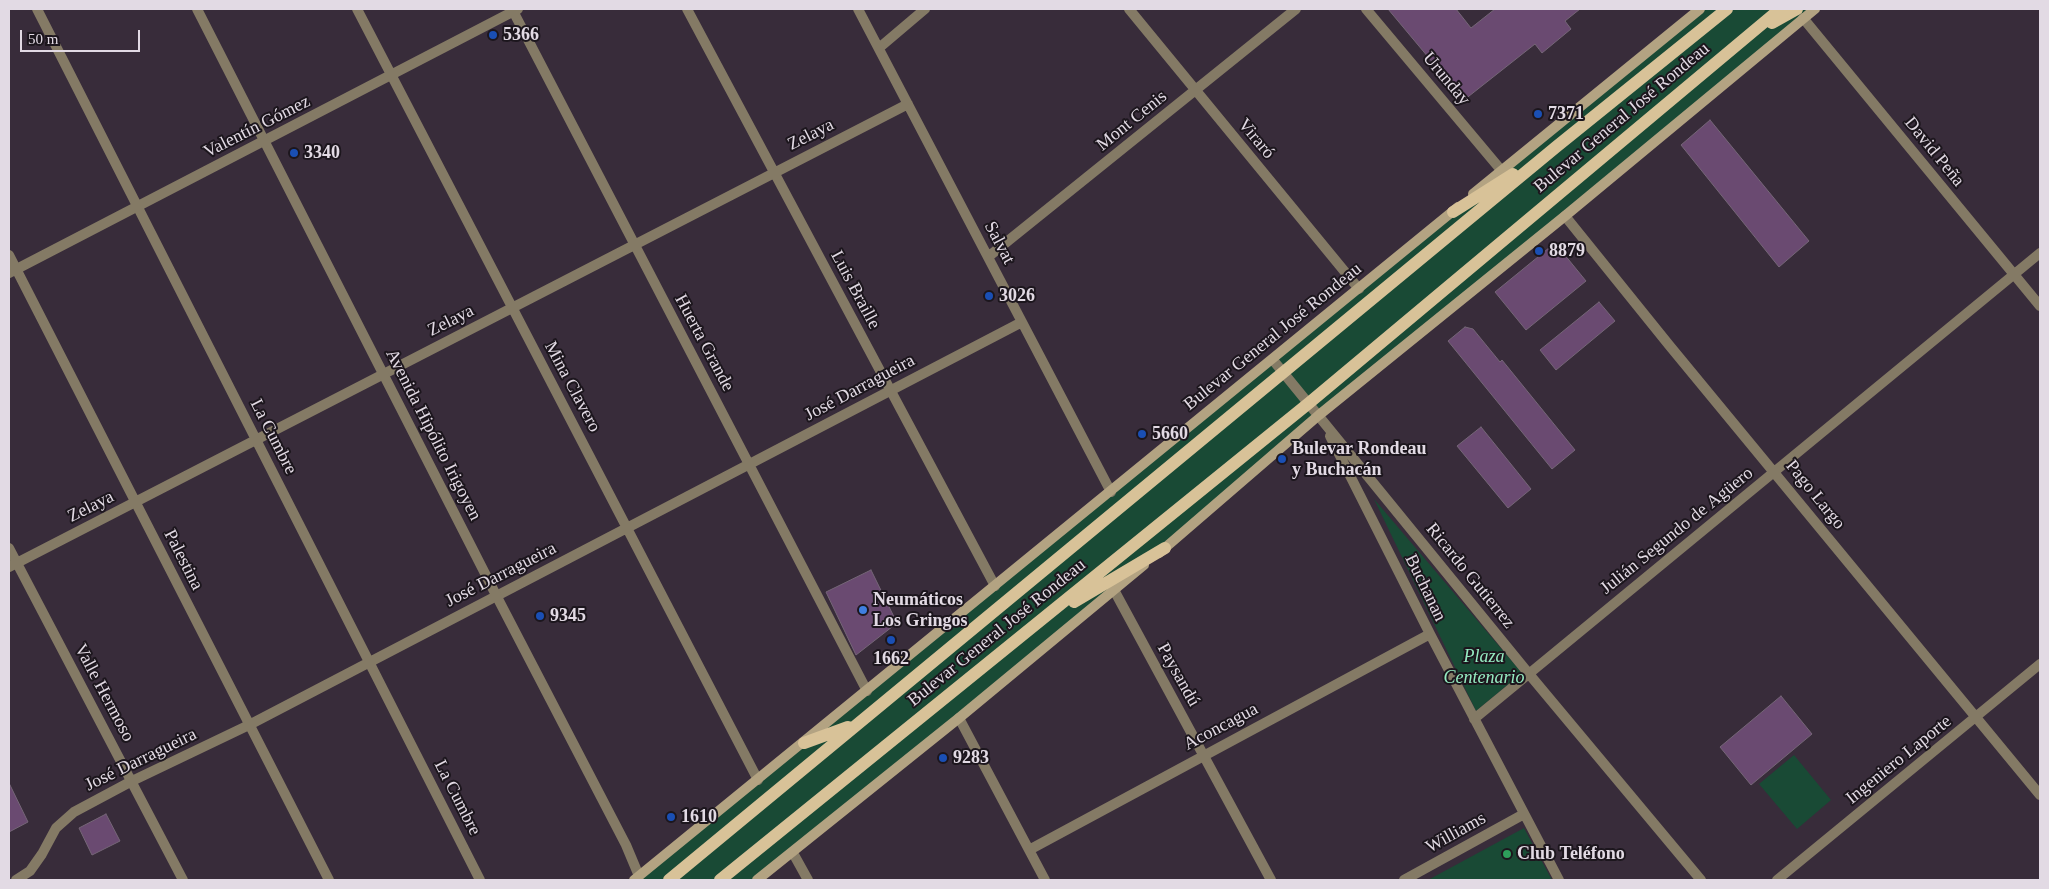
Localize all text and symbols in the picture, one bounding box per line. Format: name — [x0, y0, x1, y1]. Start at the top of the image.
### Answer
scale bar — [22, 20, 142, 52]
place label: 5366 — [503, 24, 539, 46]
marker: 5366 — [487, 29, 499, 41]
text: 50 m — [28, 31, 58, 47]
street label: Bulevar General José Rondeau — [1530, 38, 1714, 198]
street label: Urunday — [1417, 48, 1475, 110]
street label: Mont Cenis — [1092, 86, 1172, 156]
street label: Valentín Gómez — [200, 91, 314, 163]
place label: 7371 — [1548, 103, 1584, 125]
marker: 7371 — [1532, 108, 1544, 120]
street label: David Peña — [1899, 113, 1969, 191]
street label: Zelaya — [784, 114, 838, 156]
street label: Viraró — [1233, 114, 1279, 164]
place label: 3340 — [304, 142, 340, 164]
marker: 3340 — [288, 147, 300, 159]
street label: Salvat — [979, 218, 1019, 268]
place label: 8879 — [1549, 240, 1585, 262]
marker: 8879 — [1533, 245, 1545, 257]
street label: Luis Braille — [825, 247, 885, 333]
street label: Bulevar General José Rondeau — [1180, 259, 1366, 415]
place label: 3026 — [999, 285, 1035, 307]
marker: 3026 — [983, 290, 995, 302]
street label: Huerta Grande — [669, 291, 739, 395]
street label: Zelaya — [424, 300, 478, 342]
street label: Mina Clavero — [539, 338, 605, 436]
street label: Avenida Hipólito Irigoyen — [380, 346, 486, 524]
street label: José Darragueira — [801, 350, 919, 426]
street label: La Cumbre — [245, 396, 301, 478]
place label: 5660 — [1152, 423, 1188, 445]
marker: 5660 — [1136, 428, 1148, 440]
place label: Bulevar Rondeau y Buchacán — [1292, 438, 1427, 480]
marker: Bulevar Rondeau y Buchacán — [1276, 453, 1288, 465]
street label: Pago Largo — [1780, 456, 1850, 534]
street label: Julián Segundo de Agüero — [1596, 463, 1758, 599]
street label: Zelaya — [64, 486, 118, 528]
street label: Ricardo Gutierrez — [1421, 519, 1519, 633]
street label: Palestina — [159, 526, 207, 594]
street label: José Darragueira — [442, 538, 560, 612]
street label: Buchanan — [1400, 551, 1450, 625]
street label: Bulevar General José Rondeau — [904, 555, 1090, 711]
place label: Neumáticos Los Gringos — [873, 589, 968, 632]
marker: Neumáticos Los Gringos — [857, 604, 869, 616]
place label: 9345 — [550, 605, 586, 627]
marker: 9345 — [534, 610, 546, 622]
marker: 1662 — [885, 634, 897, 646]
street label: Valle Hermoso — [69, 640, 139, 746]
street label: Paysandú — [1152, 640, 1204, 710]
park label: Plaza Centenario — [1444, 646, 1524, 689]
place label: 1662 — [873, 648, 909, 670]
street label: Aconcagua — [1180, 698, 1262, 756]
street label: Ingeniero Laporte — [1842, 711, 1956, 809]
street label: José Darragueira — [82, 724, 200, 796]
place label: 9283 — [953, 747, 989, 769]
marker: 9283 — [937, 752, 949, 764]
street label: La Cumbre — [429, 757, 485, 839]
place label: 1610 — [681, 806, 717, 828]
street label: Williams — [1422, 808, 1490, 858]
marker: 1610 — [665, 811, 677, 823]
place label: Club Teléfono — [1517, 843, 1625, 865]
marker: Club Teléfono — [1501, 848, 1513, 860]

